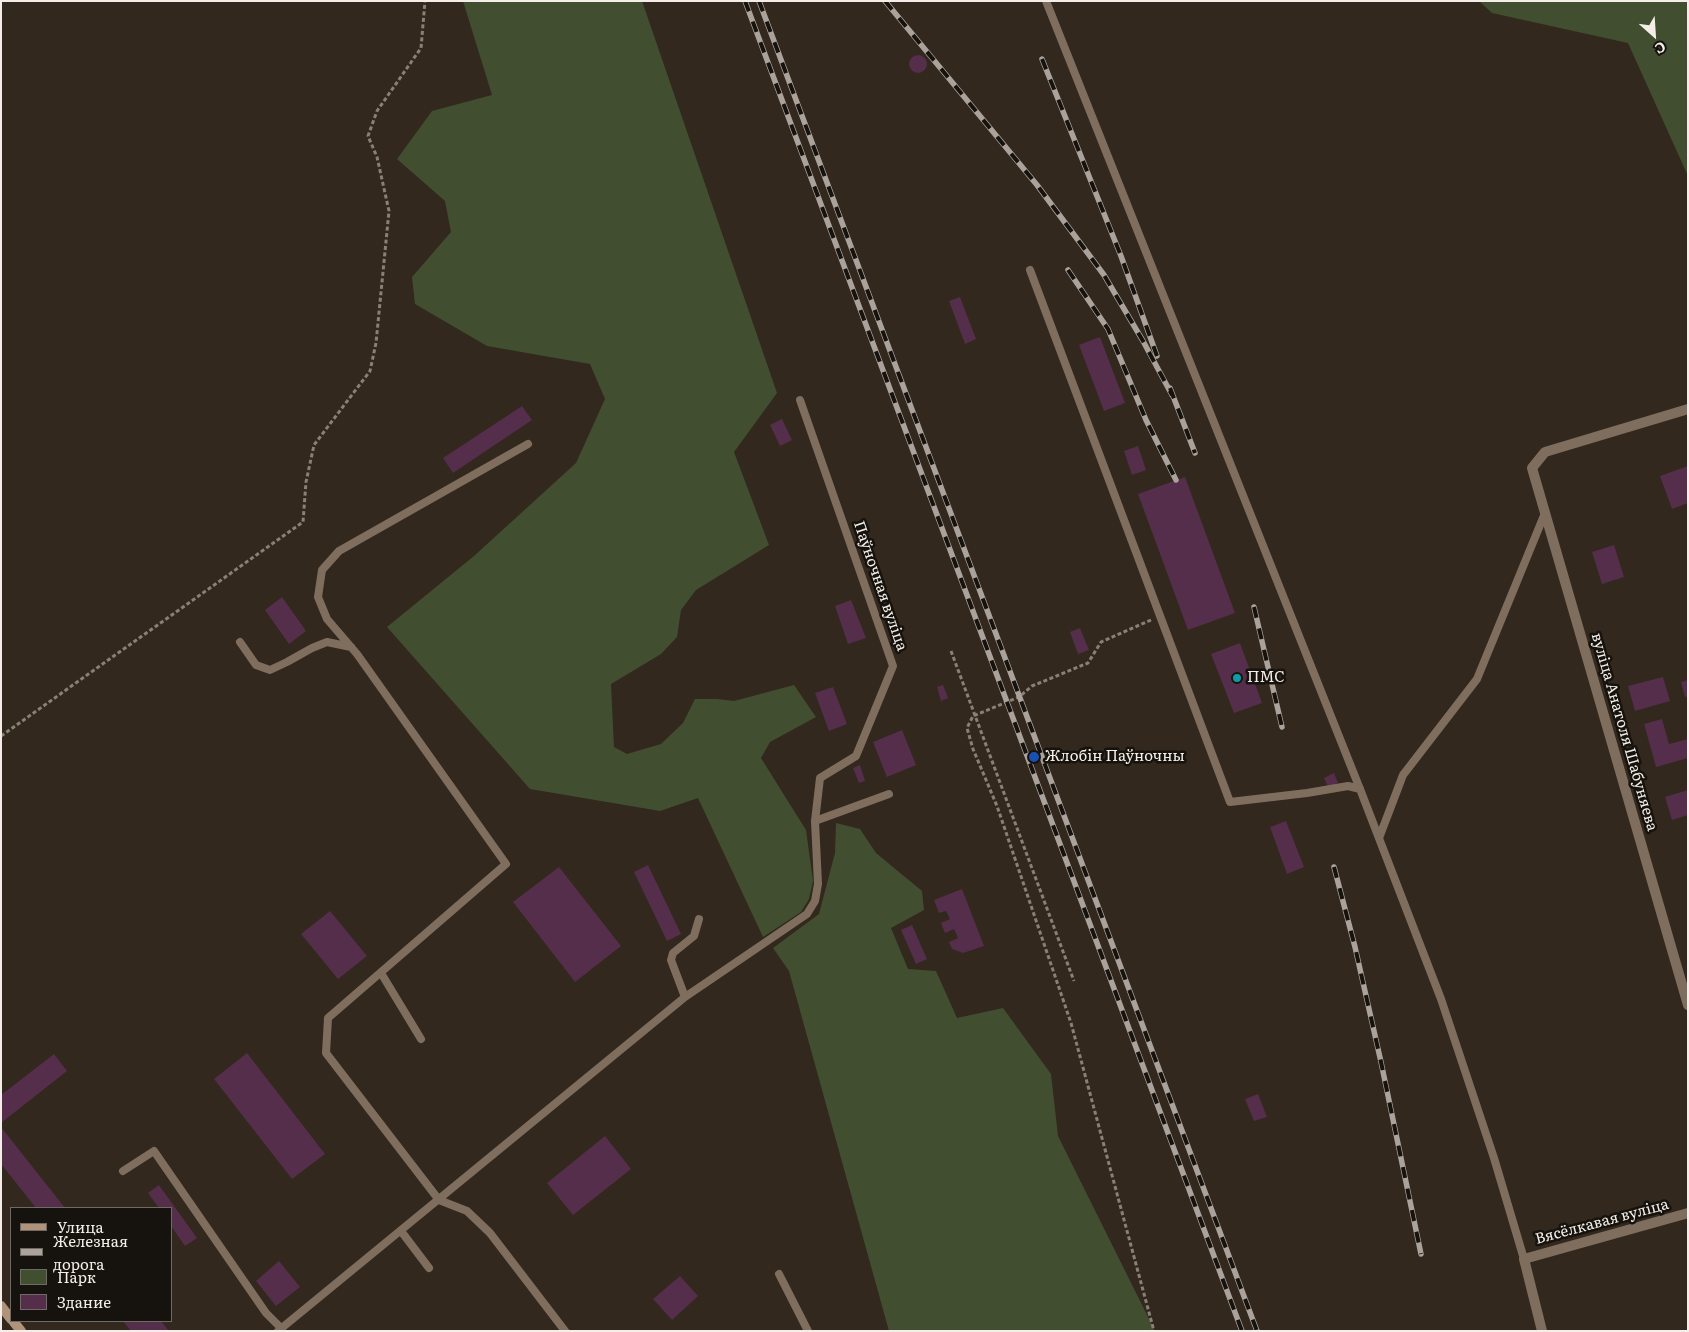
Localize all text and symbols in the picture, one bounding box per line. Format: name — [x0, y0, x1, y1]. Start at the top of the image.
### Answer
north arrow — [1629, 10, 1679, 60]
text: С — [1652, 37, 1669, 60]
street label: Паўночная вуліца — [849, 519, 911, 653]
street label: вуліца Анатоля Шабуняева — [1587, 631, 1661, 833]
place label: ПМС — [1247, 669, 1285, 687]
marker: ПМС — [1231, 672, 1243, 684]
place label: Жлобін Паўночны — [1045, 748, 1185, 766]
marker: Жлобін Паўночны — [1027, 750, 1041, 764]
street label: Вясёлкавая вуліца — [1533, 1195, 1671, 1249]
legend — [10, 1207, 172, 1322]
text: Улица — [57, 1215, 104, 1238]
text: Железная дорога — [53, 1229, 128, 1275]
text: Парк — [57, 1265, 96, 1288]
text: Здание — [57, 1290, 111, 1313]

